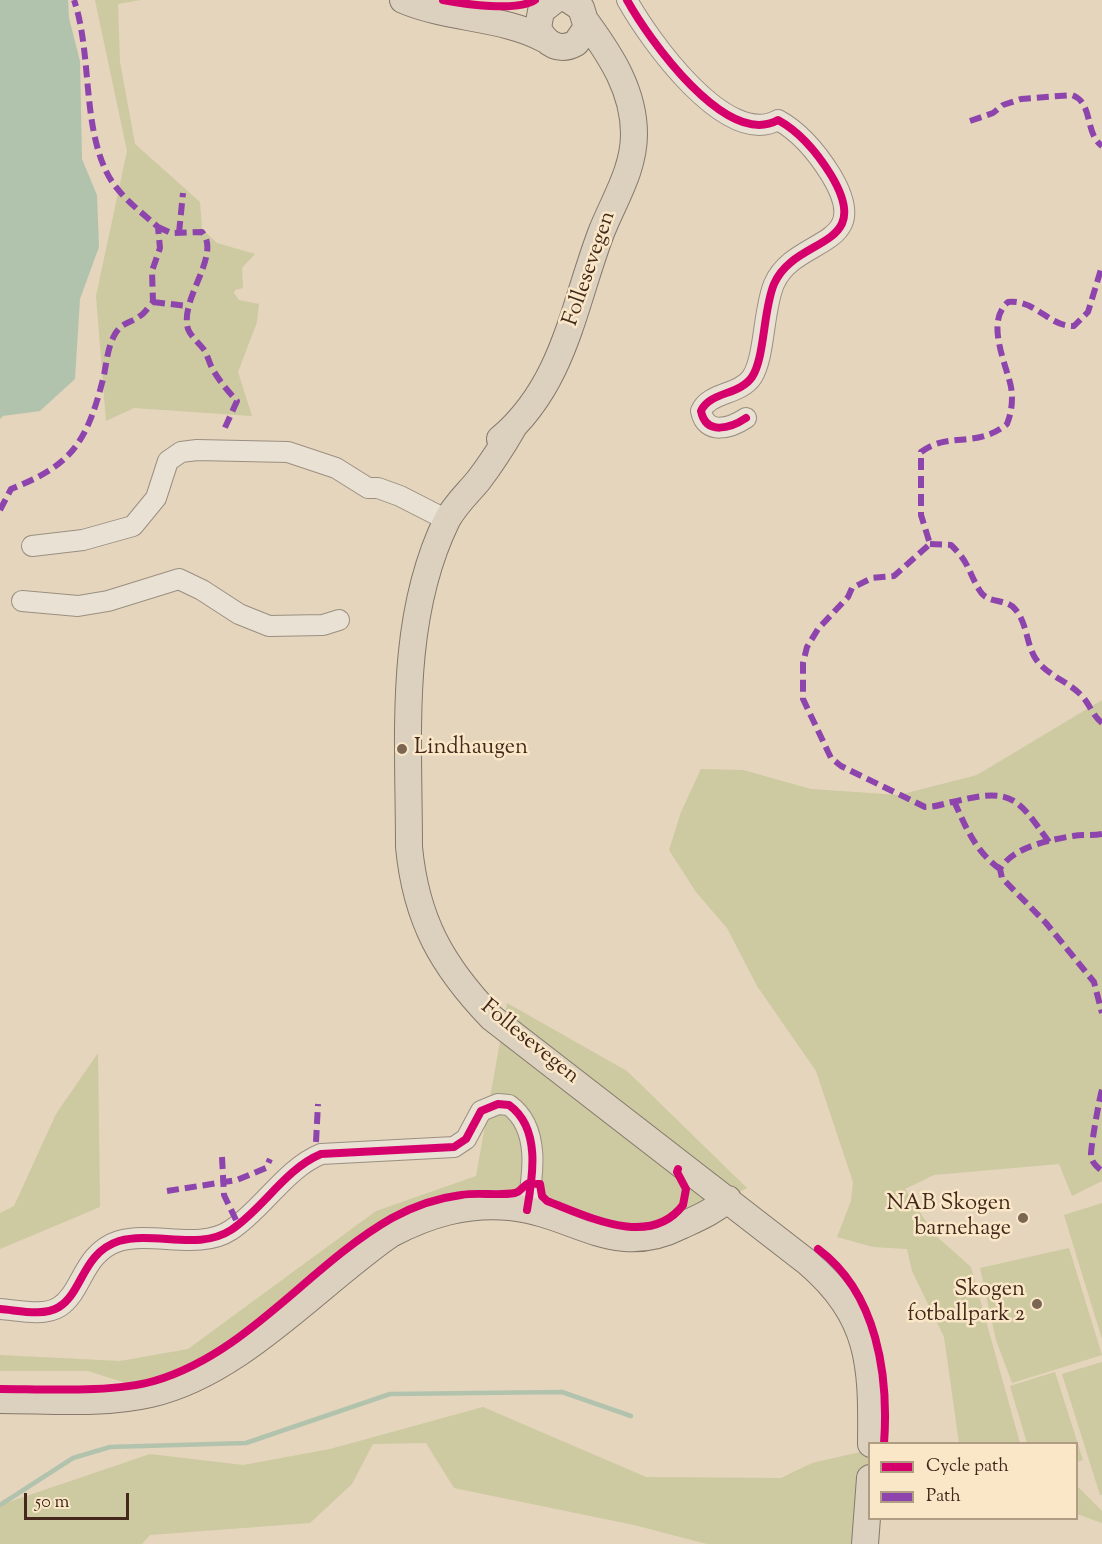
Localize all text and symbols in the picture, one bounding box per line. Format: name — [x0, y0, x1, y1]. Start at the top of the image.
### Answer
street label: Follesevegen — [559, 208, 623, 330]
place label: Lindhaugen — [414, 736, 528, 762]
marker: Lindhaugen — [395, 742, 409, 756]
street label: Follesevegen — [474, 995, 584, 1091]
place label: NAB Skogen barnehage — [887, 1192, 1011, 1244]
marker: NAB Skogen barnehage — [1016, 1211, 1030, 1225]
place label: Skogen fotballpark 2 — [907, 1278, 1025, 1330]
marker: Skogen fotballpark 2 — [1030, 1297, 1044, 1311]
legend — [868, 1442, 1078, 1520]
text: Cycle path — [926, 1454, 1009, 1480]
scale bar — [27, 1481, 132, 1519]
text: Path — [926, 1484, 961, 1510]
text: 50 m — [35, 1490, 69, 1516]

